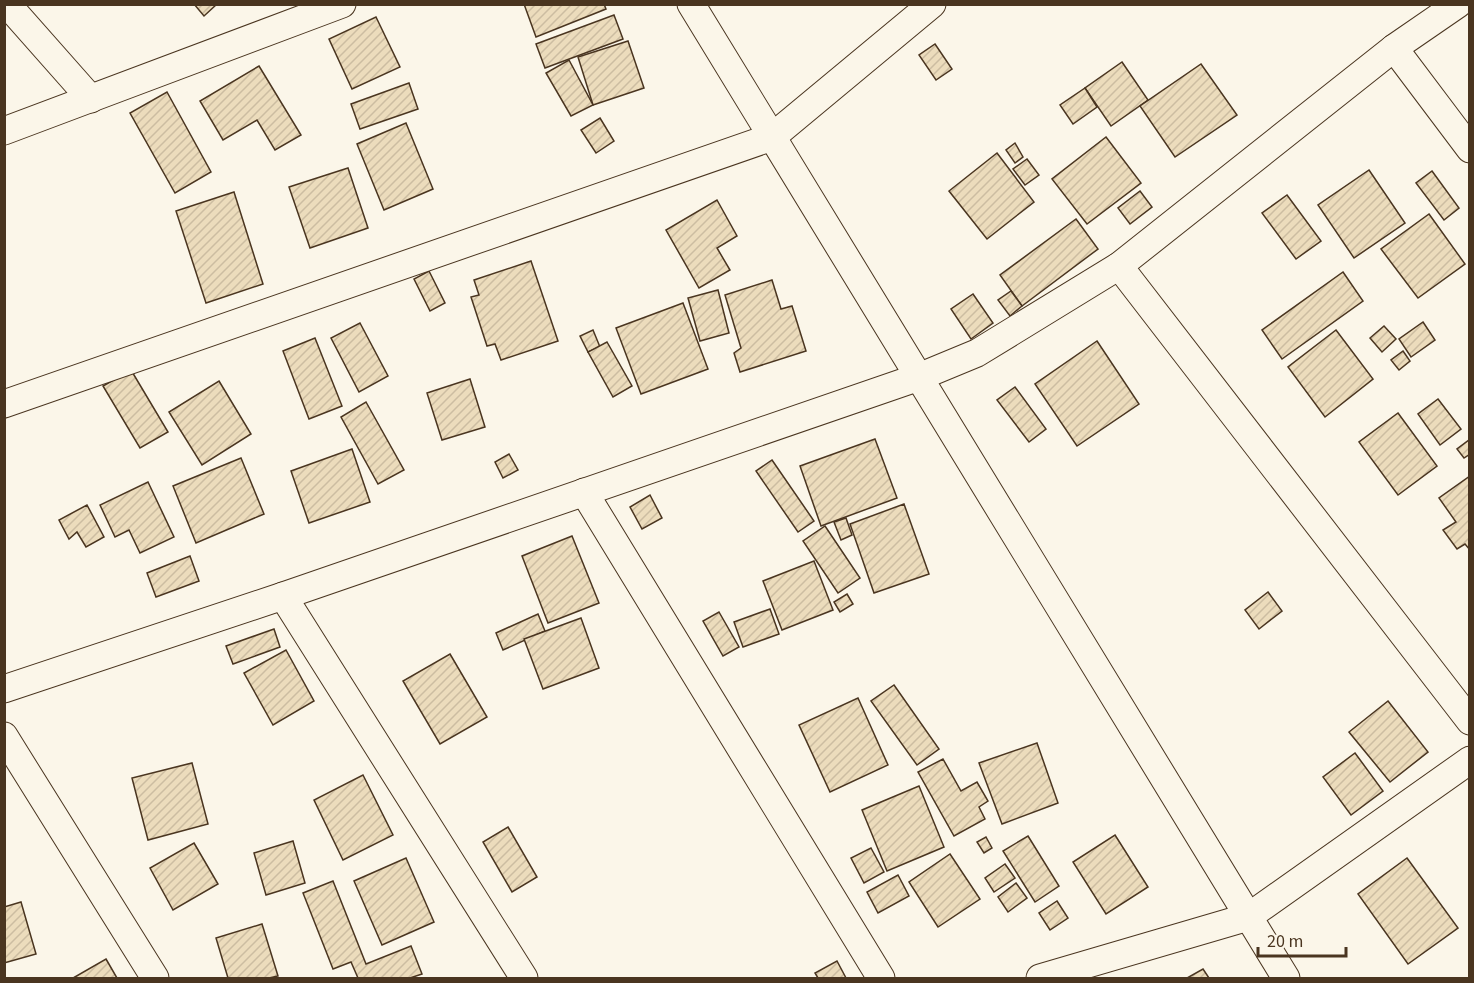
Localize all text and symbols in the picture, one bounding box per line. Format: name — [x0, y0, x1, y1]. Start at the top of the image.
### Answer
scale bar — [1258, 920, 1346, 958]
text: 20 m — [1267, 929, 1303, 954]

